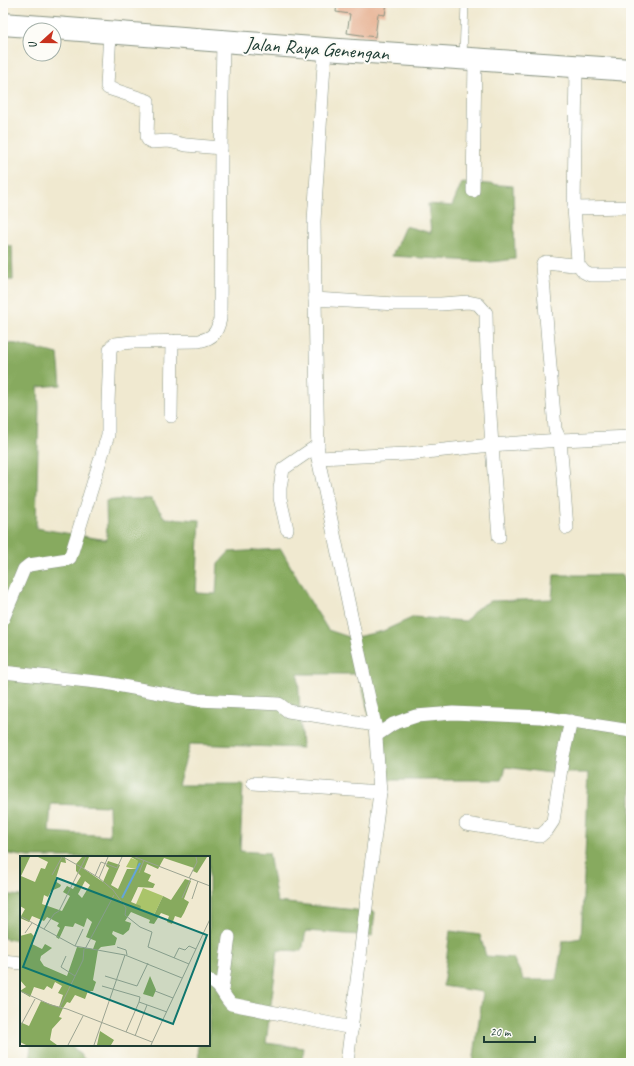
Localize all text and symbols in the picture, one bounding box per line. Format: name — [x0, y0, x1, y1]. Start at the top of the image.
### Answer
north arrow — [22, 22, 62, 62]
street label: Jalan Raya Genengan — [243, 31, 391, 66]
text: U — [24, 38, 40, 51]
inset map — [20, 856, 210, 1046]
scale bar — [484, 1018, 535, 1044]
text: 20 m — [490, 1024, 512, 1040]

